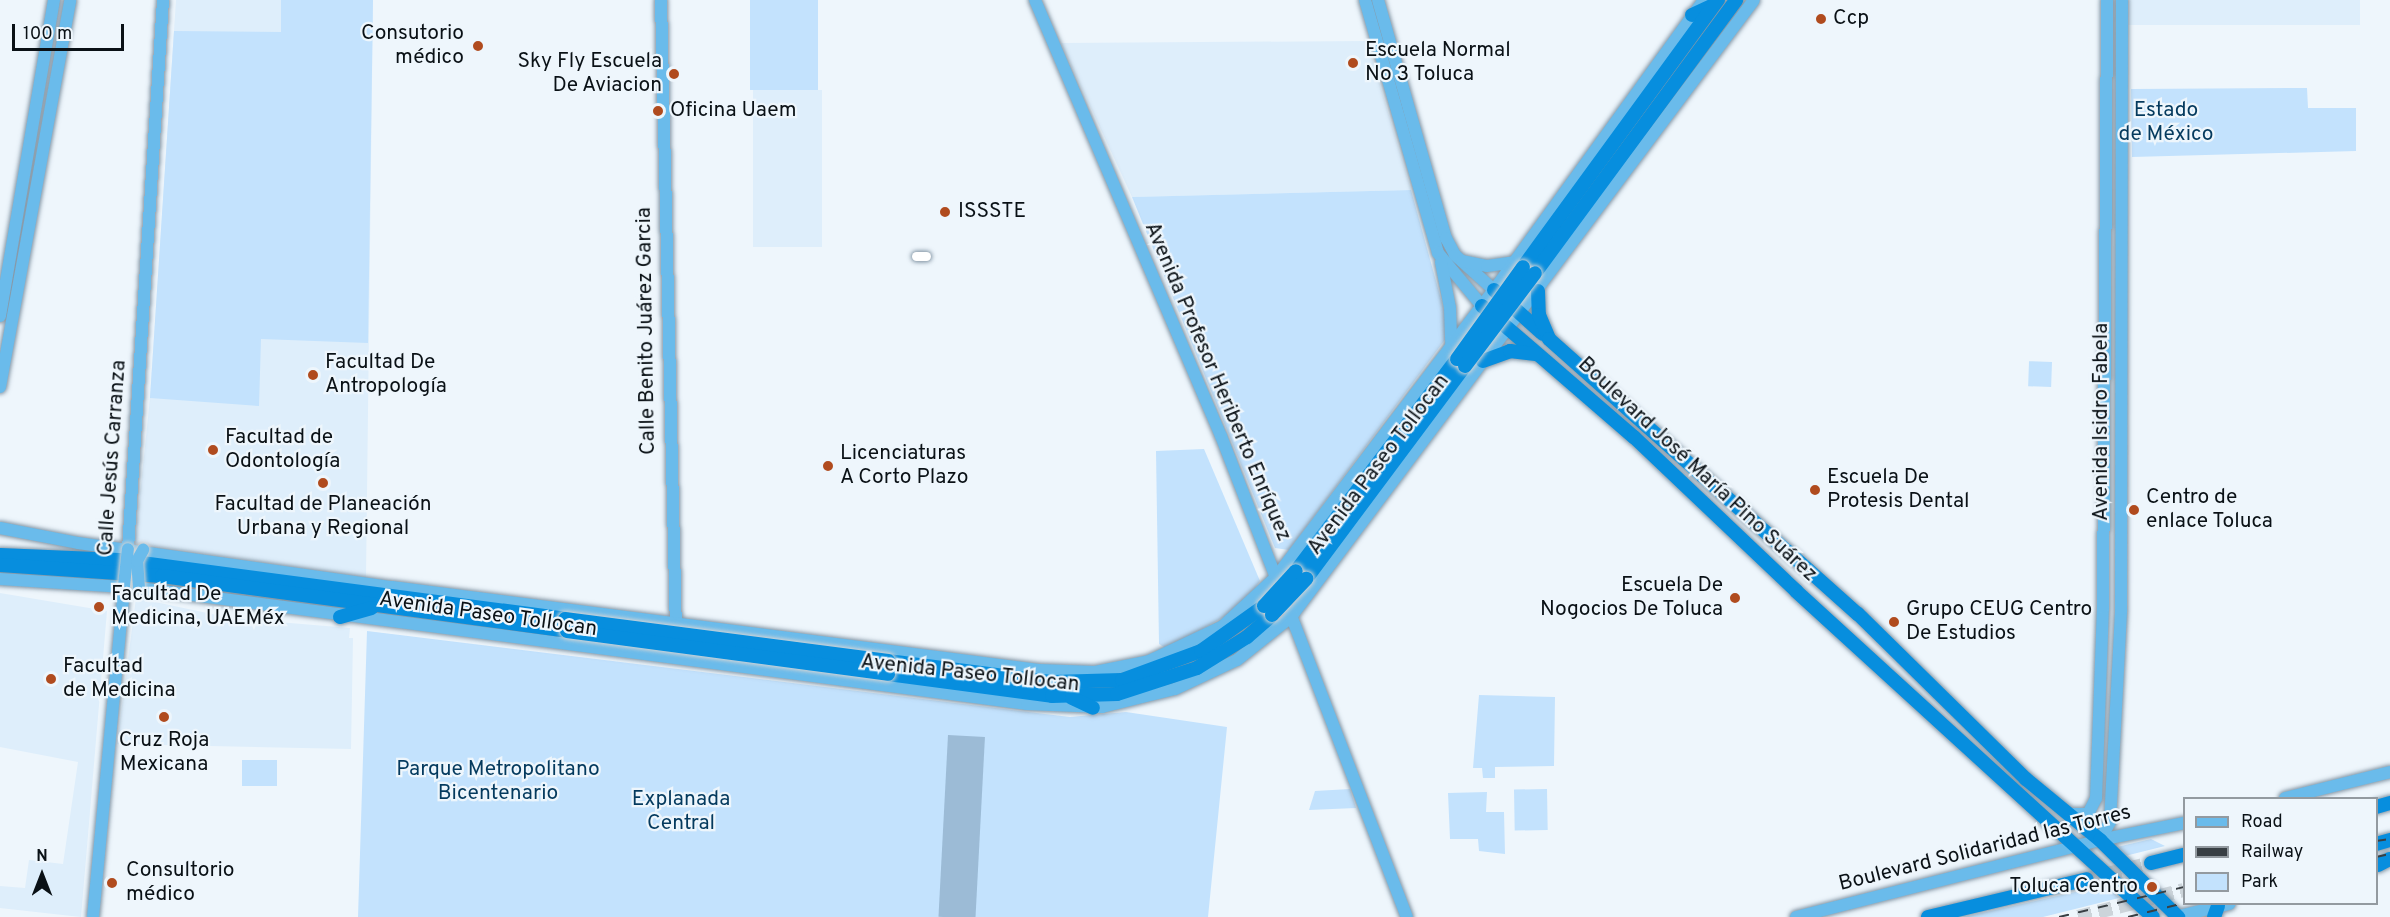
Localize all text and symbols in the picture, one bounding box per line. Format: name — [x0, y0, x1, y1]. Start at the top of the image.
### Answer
place label: Ccp — [1833, 6, 1869, 32]
scale bar — [15, 12, 128, 50]
marker: Ccp — [1814, 12, 1828, 26]
place label: Consutorio médico — [361, 21, 464, 71]
text: 100 m — [23, 23, 72, 46]
marker: Consutorio médico — [469, 37, 487, 55]
place label: Escuela Normal No 3 Toluca — [1365, 38, 1511, 88]
place label: Sky Fly Escuela De Aviacion — [517, 49, 662, 99]
marker: Escuela Normal No 3 Toluca — [1346, 56, 1360, 70]
marker: Sky Fly Escuela De Aviacion — [667, 67, 681, 81]
place label: Oficina Uaem — [670, 98, 797, 124]
park label: Estado de México — [2119, 98, 2213, 148]
marker: Oficina Uaem — [651, 104, 665, 118]
place label: ISSSTE — [958, 199, 1026, 225]
marker: ISSSTE — [936, 203, 954, 221]
street label: Calle Benito Juárez Garcia — [632, 207, 662, 455]
street label: Avenida Profesor Heriberto Enríquez — [1138, 219, 1296, 545]
street label: Avenida Isidro Fabela — [2089, 323, 2115, 521]
place label: Facultad De Antropología — [325, 350, 447, 400]
street label: Boulevard José María Pino Suárez — [1572, 352, 1822, 588]
street label: Calle Jesús Carranza — [94, 359, 132, 557]
marker: Facultad De Antropología — [306, 368, 320, 382]
street label: Avenida Paseo Tollocan — [1303, 369, 1455, 561]
place label: Facultad de Odontología — [225, 425, 340, 475]
place label: Licenciaturas A Corto Plazo — [840, 441, 969, 491]
marker: Facultad de Odontología — [206, 443, 220, 457]
marker: Licenciaturas A Corto Plazo — [821, 459, 835, 473]
place label: Escuela De Protesis Dental — [1827, 465, 1970, 515]
marker: Facultad de Planeación Urbana y Regional — [316, 476, 330, 490]
marker: Escuela De Protesis Dental — [1808, 483, 1822, 497]
place label: Centro de enlace Toluca — [2146, 485, 2274, 535]
place label: Facultad de Planeación Urbana y Regional — [214, 492, 432, 542]
marker: Centro de enlace Toluca — [2127, 503, 2141, 517]
place label: Escuela De Nogocios De Toluca — [1539, 573, 1723, 623]
place label: Facultad De Medicina, UAEMéx — [111, 582, 285, 632]
street label: Avenida Paseo Tollocan — [377, 587, 599, 643]
marker: Escuela De Nogocios De Toluca — [1728, 591, 1742, 605]
place label: Grupo CEUG Centro De Estudios — [1906, 597, 2092, 647]
marker: Facultad De Medicina, UAEMéx — [92, 600, 106, 614]
marker: Grupo CEUG Centro De Estudios — [1887, 615, 1901, 629]
street label: Avenida Paseo Tollocan — [859, 650, 1081, 698]
place label: Facultad de Medicina — [63, 654, 176, 704]
marker: Facultad de Medicina — [44, 672, 58, 686]
marker: Cruz Roja Mexicana — [155, 708, 173, 726]
place label: Cruz Roja Mexicana — [119, 728, 209, 778]
park label: Parque Metropolitano Bicentenario — [396, 757, 600, 807]
park label: Explanada Central — [632, 787, 730, 837]
legend — [2183, 797, 2378, 905]
street label: Boulevard Solidaridad las Torres — [1836, 800, 2134, 898]
text: Road — [2241, 811, 2283, 834]
text: Railway — [2241, 841, 2303, 864]
north arrow — [12, 845, 72, 905]
text: N — [36, 847, 48, 867]
place label: Consultorio médico — [126, 858, 235, 908]
text: Park — [2241, 871, 2278, 894]
marker: Consultorio médico — [103, 874, 121, 892]
place label: Toluca Centro — [2009, 874, 2138, 900]
marker: Toluca Centro — [2143, 878, 2161, 896]

